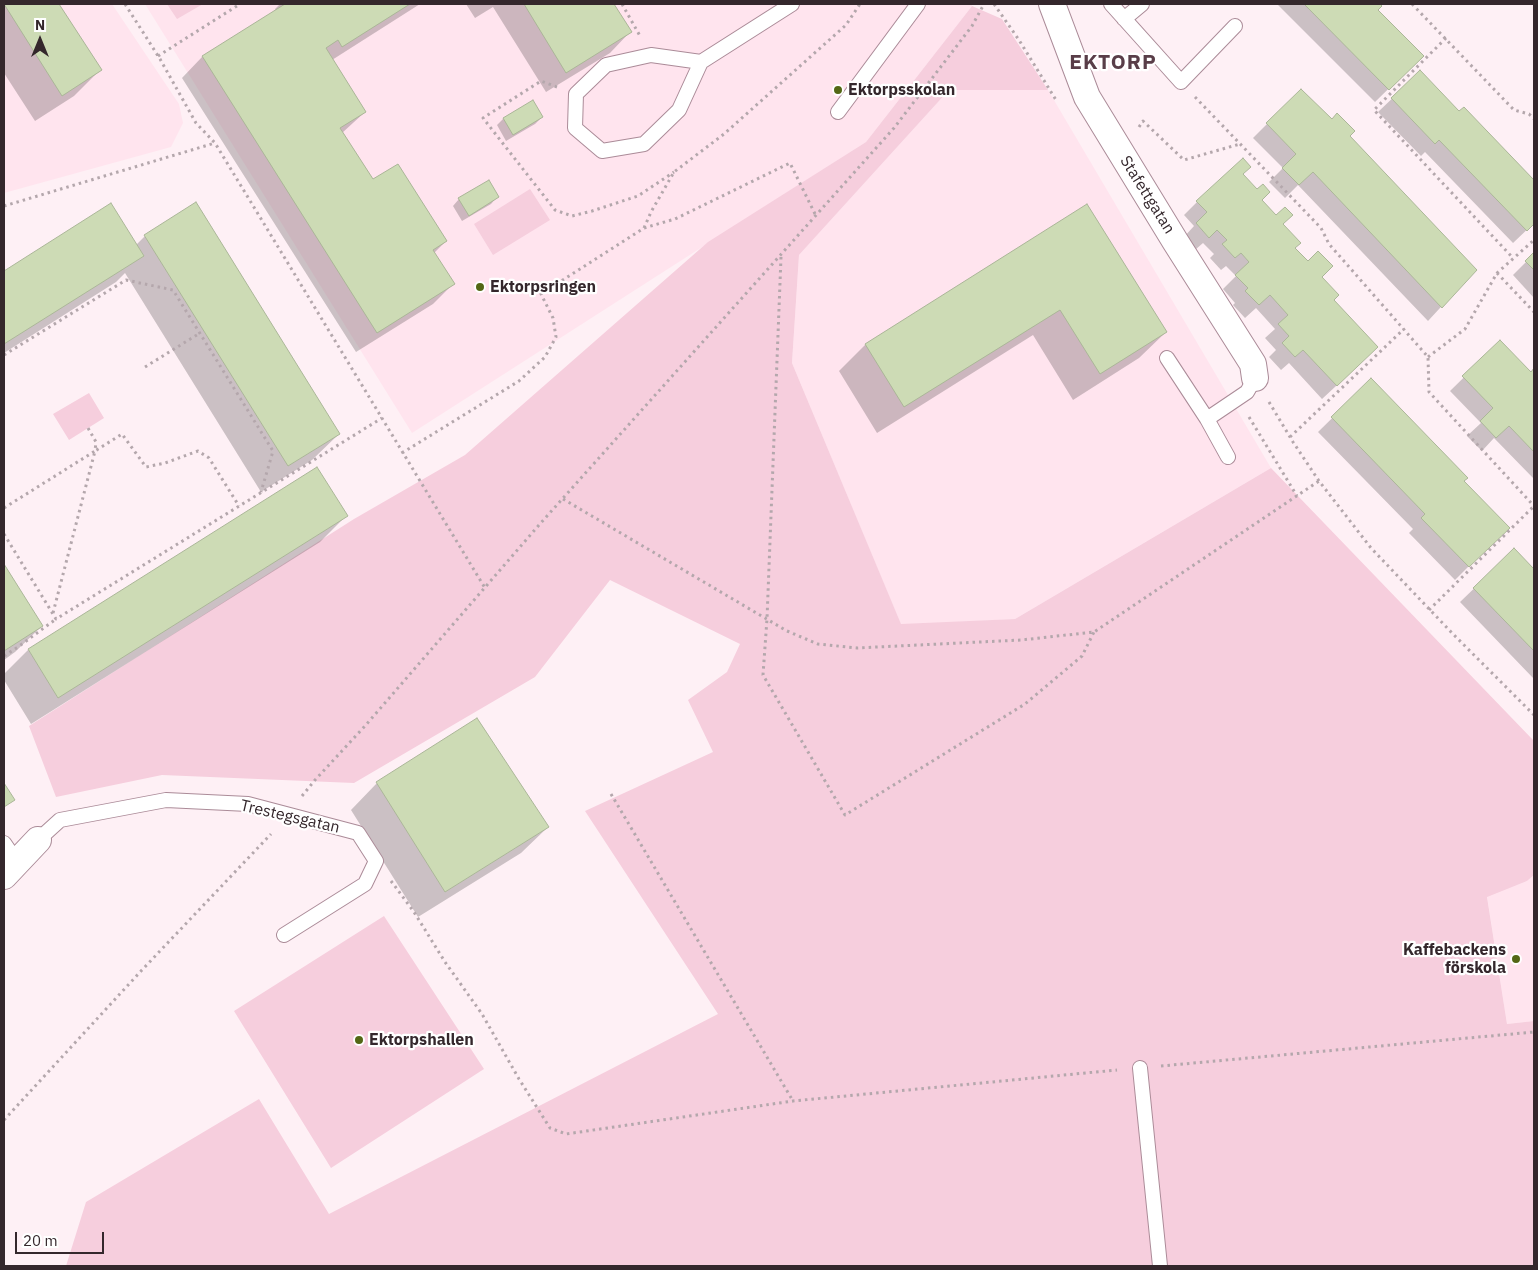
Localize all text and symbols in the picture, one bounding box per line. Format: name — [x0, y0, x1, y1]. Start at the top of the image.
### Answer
north arrow — [15, 15, 65, 65]
text: N — [35, 16, 45, 34]
district label: EKTORP — [1068, 50, 1158, 76]
place label: Ektorpsskolan — [848, 80, 955, 100]
marker: Ektorpsskolan — [832, 84, 844, 96]
street label: Stafettgatan — [1115, 152, 1179, 238]
place label: Ektorpsringen — [490, 277, 596, 297]
marker: Ektorpsringen — [474, 281, 486, 293]
street label: Trestegsgatan — [238, 796, 342, 838]
place label: Kaffebackens förskola — [1403, 940, 1506, 978]
marker: Kaffebackens förskola — [1510, 953, 1522, 965]
place label: Ektorpshallen — [369, 1030, 474, 1050]
marker: Ektorpshallen — [353, 1034, 365, 1046]
scale bar — [18, 1222, 106, 1254]
text: 20 m — [23, 1231, 58, 1250]

